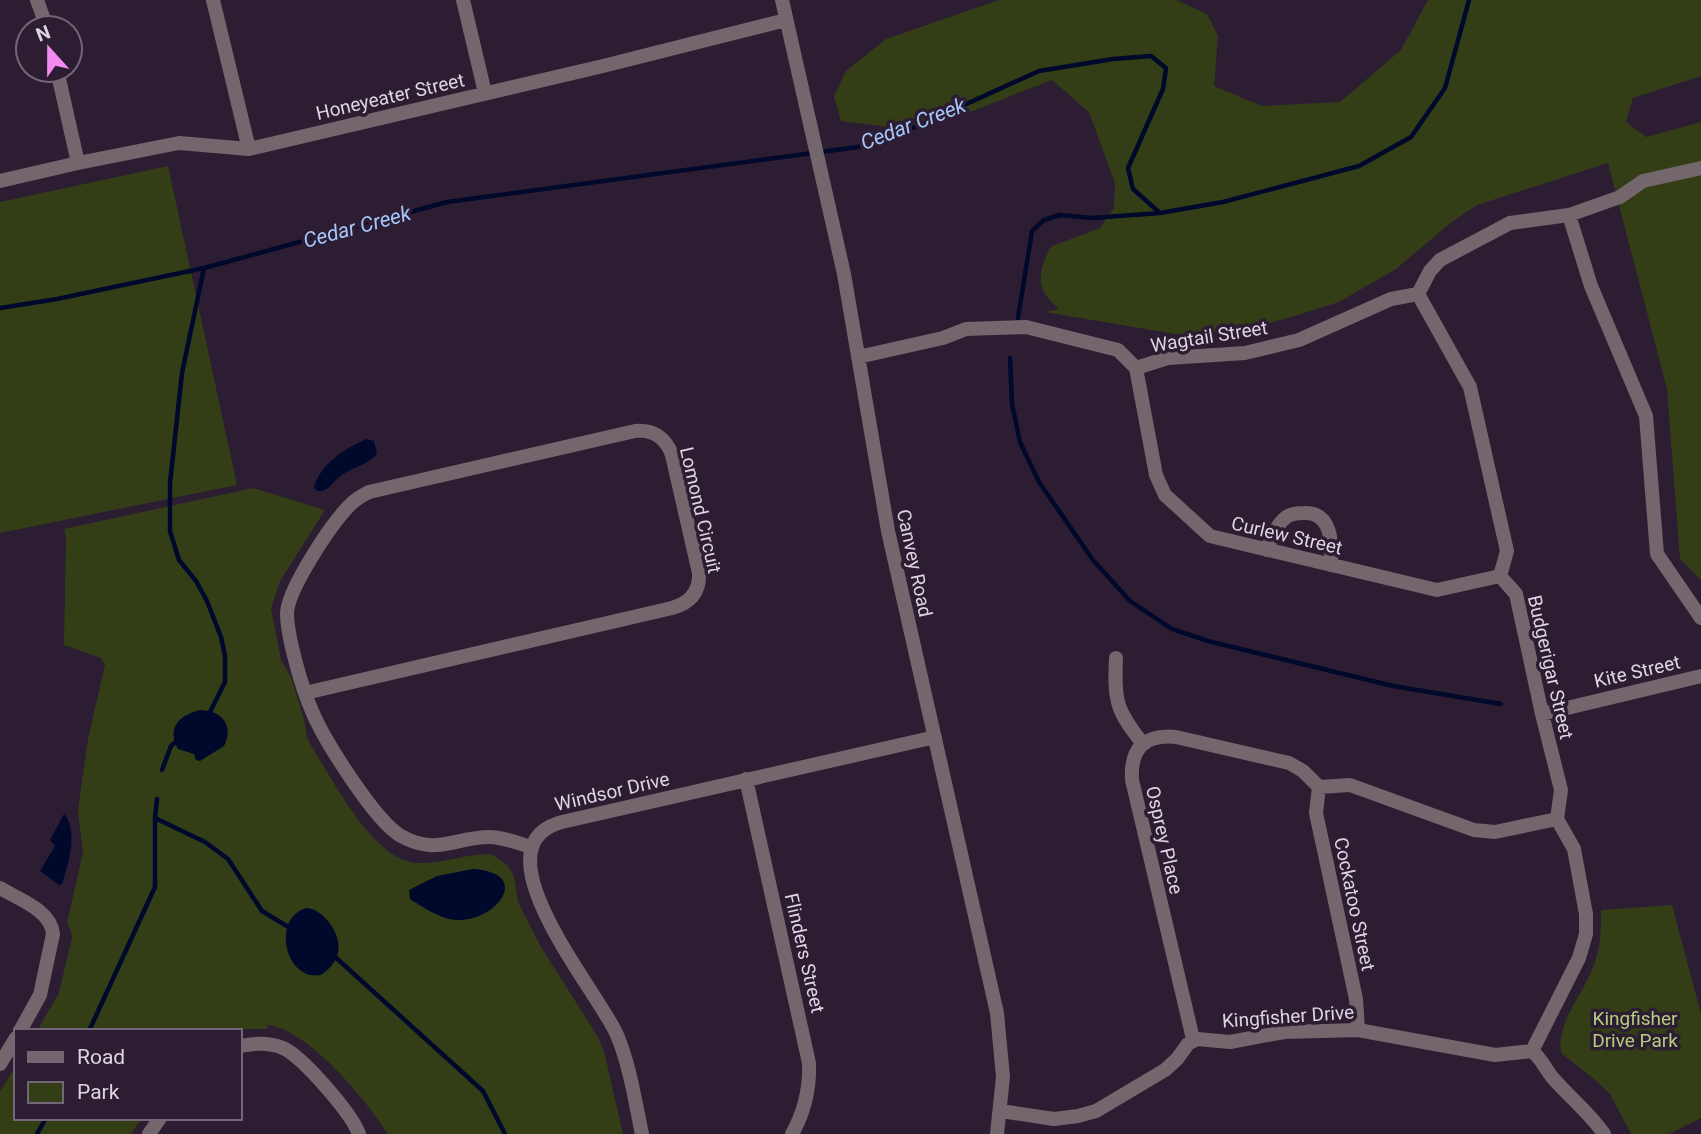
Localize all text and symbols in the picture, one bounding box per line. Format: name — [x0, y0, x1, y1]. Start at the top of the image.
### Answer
north arrow — [14, 14, 84, 84]
text: N — [33, 20, 53, 47]
street label: Honeyeater Street — [314, 68, 467, 125]
water label: Cedar Creek — [857, 93, 970, 155]
water label: Cedar Creek — [300, 201, 414, 253]
street label: Wagtail Street — [1149, 316, 1269, 357]
street label: Lomond Circuit — [675, 445, 726, 576]
street label: Canvey Road — [892, 507, 937, 619]
street label: Curlew Street — [1229, 512, 1345, 559]
street label: Budgerigar Street — [1523, 593, 1578, 741]
street label: Kite Street — [1592, 650, 1682, 693]
street label: Windsor Drive — [552, 767, 672, 816]
street label: Osprey Place — [1141, 784, 1188, 897]
street label: Cockatoo Street — [1329, 835, 1380, 973]
street label: Flinders Street — [780, 891, 829, 1015]
street label: Kingfisher Drive — [1221, 1000, 1355, 1033]
park label: Kingfisher Drive Park — [1592, 1007, 1678, 1052]
legend — [14, 1029, 242, 1120]
text: Road — [77, 1045, 125, 1069]
text: Park — [77, 1080, 120, 1104]

